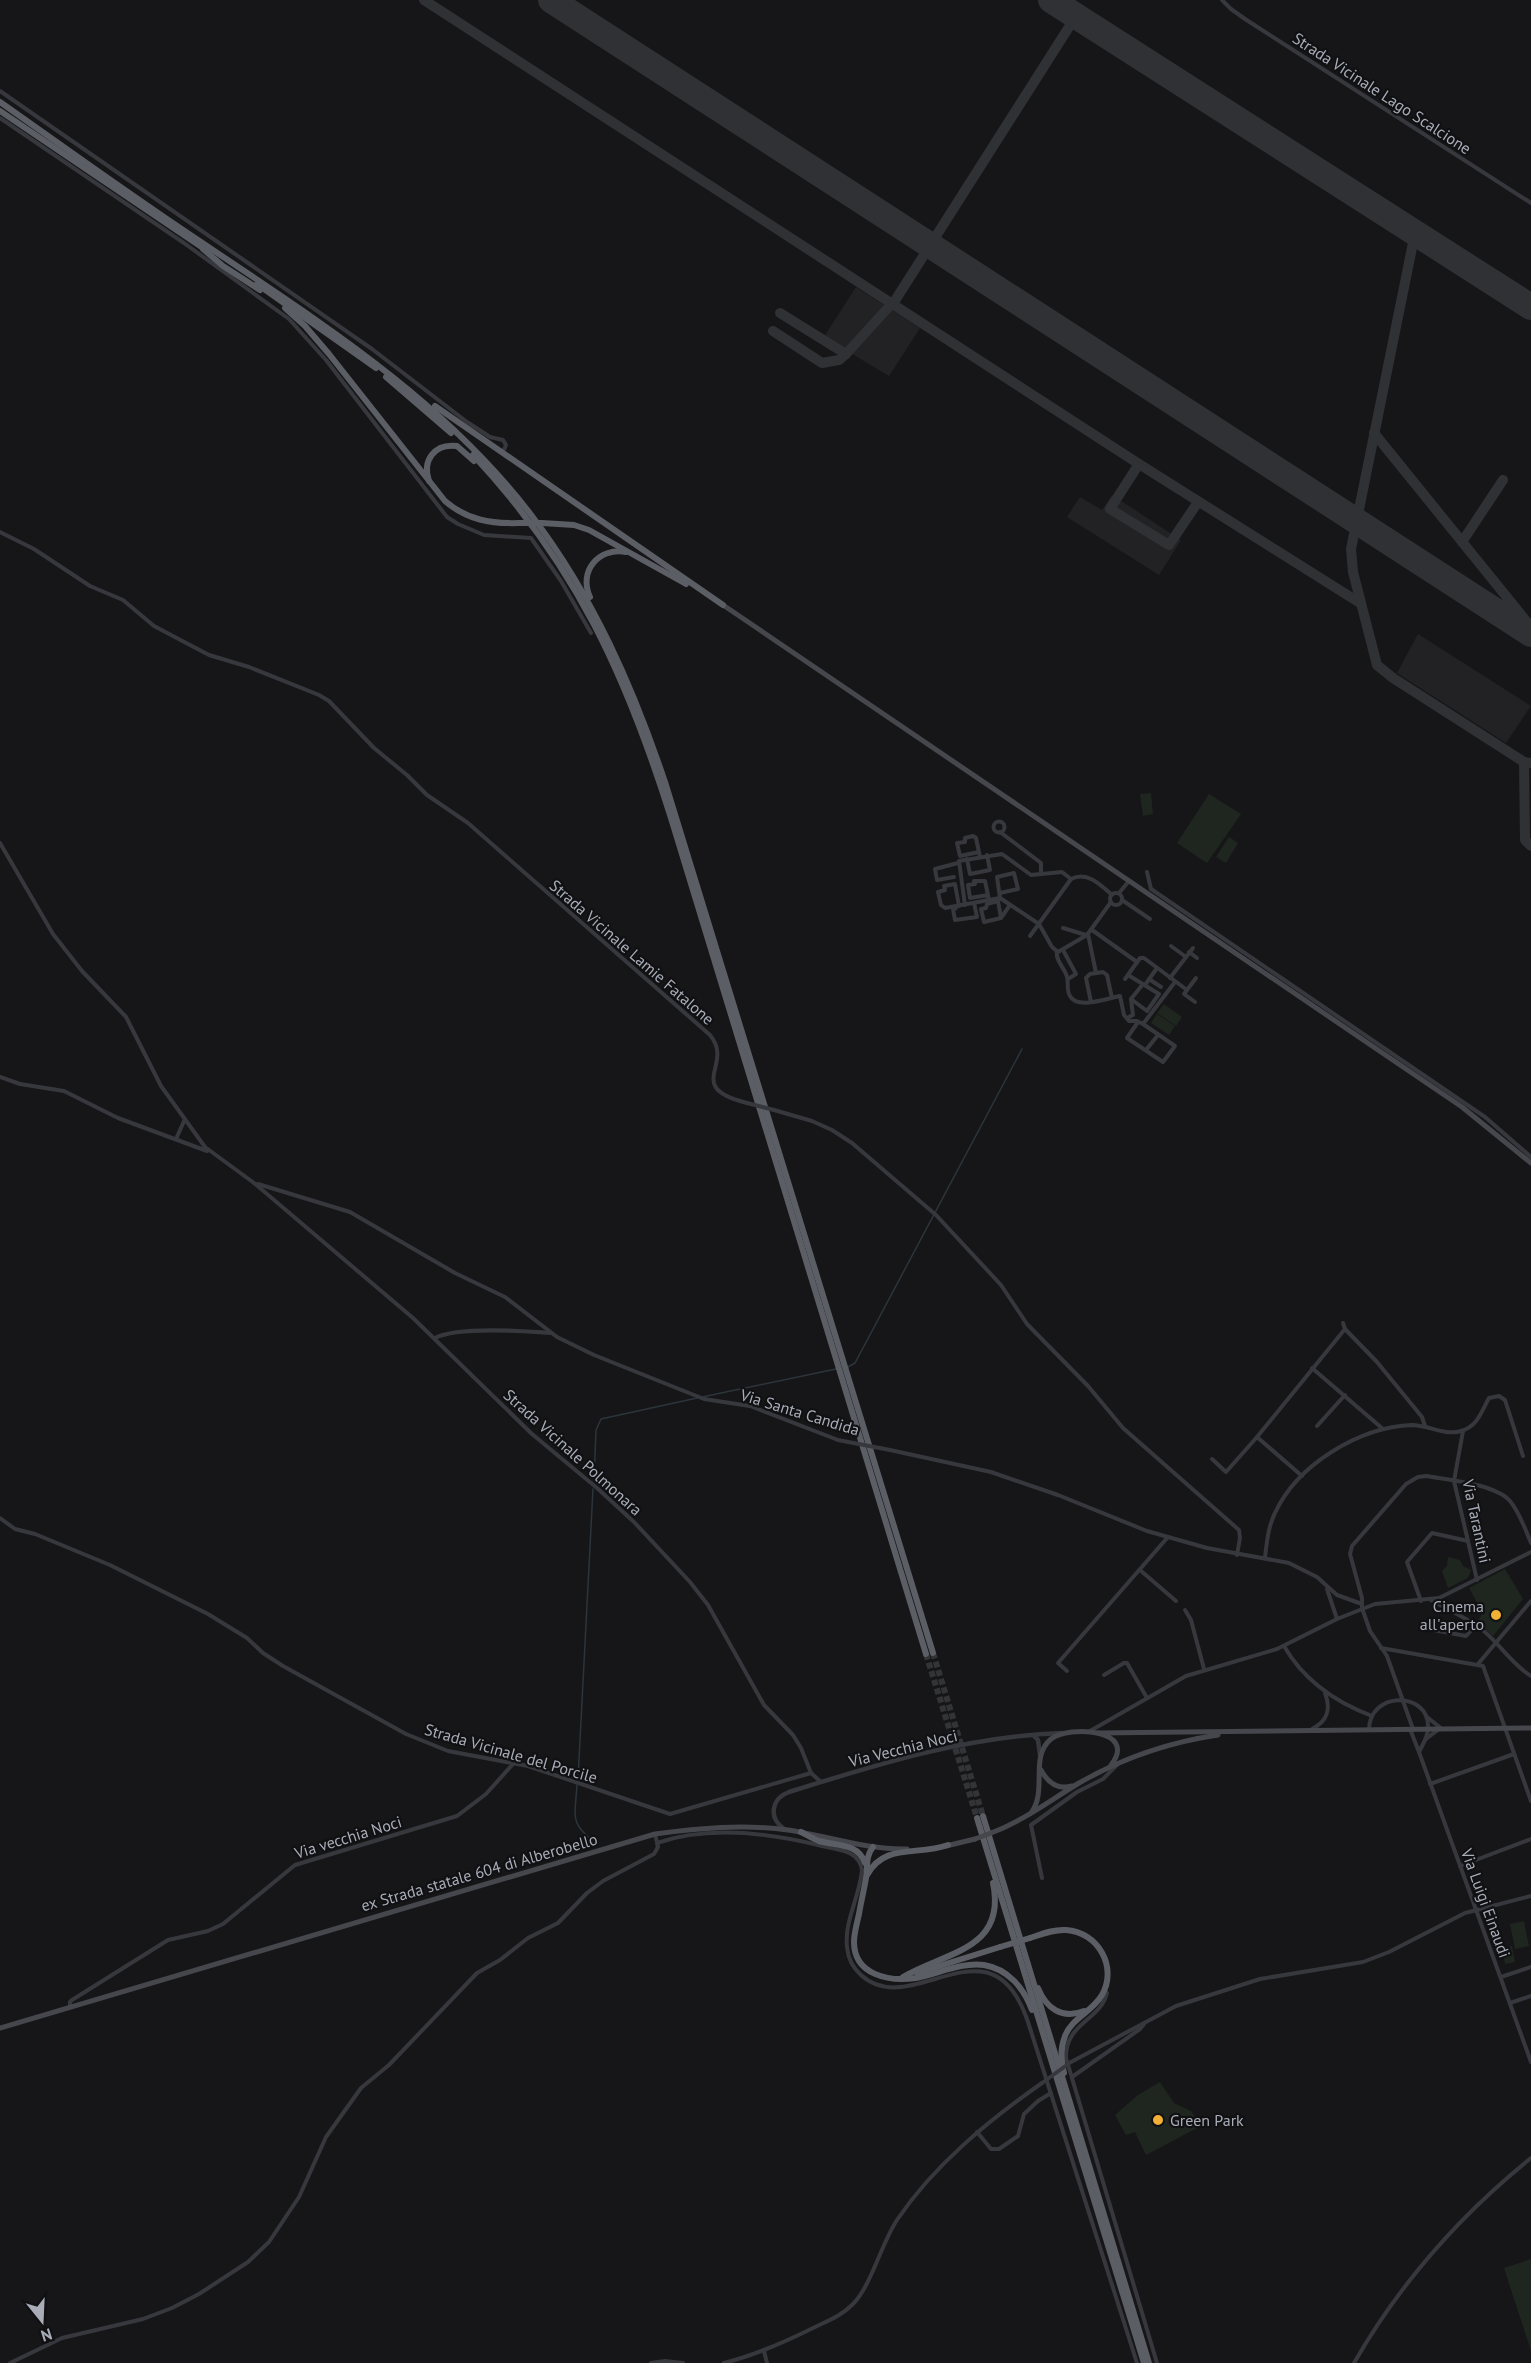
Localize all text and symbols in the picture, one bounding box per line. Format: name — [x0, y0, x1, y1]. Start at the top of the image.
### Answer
street label: Strada Vicinale Lago Scalcione — [1289, 28, 1475, 158]
street label: Strada Vicinale Lamie Fatalone — [546, 875, 718, 1029]
street label: Via Santa Candida — [737, 1384, 862, 1440]
street label: Strada Vicinale Polmonara — [500, 1385, 646, 1519]
street label: Via Tarantini — [1458, 1476, 1496, 1565]
place label: Cinema all'aperto — [1420, 1596, 1484, 1634]
marker: Cinema all'aperto — [1489, 1608, 1503, 1622]
street label: Strada Vicinale del Porcile — [422, 1719, 600, 1787]
street label: Via Vecchia Noci — [846, 1725, 959, 1771]
street label: Via vecchia Noci — [291, 1811, 404, 1863]
street label: ex Strada statale 604 di Alberobello — [358, 1829, 600, 1915]
street label: Via Luigi Einaudi — [1457, 1845, 1515, 1960]
place label: Green Park — [1170, 2110, 1244, 2130]
marker: Green Park — [1151, 2113, 1165, 2127]
north arrow — [12, 2291, 72, 2351]
text: N — [39, 2324, 55, 2346]

